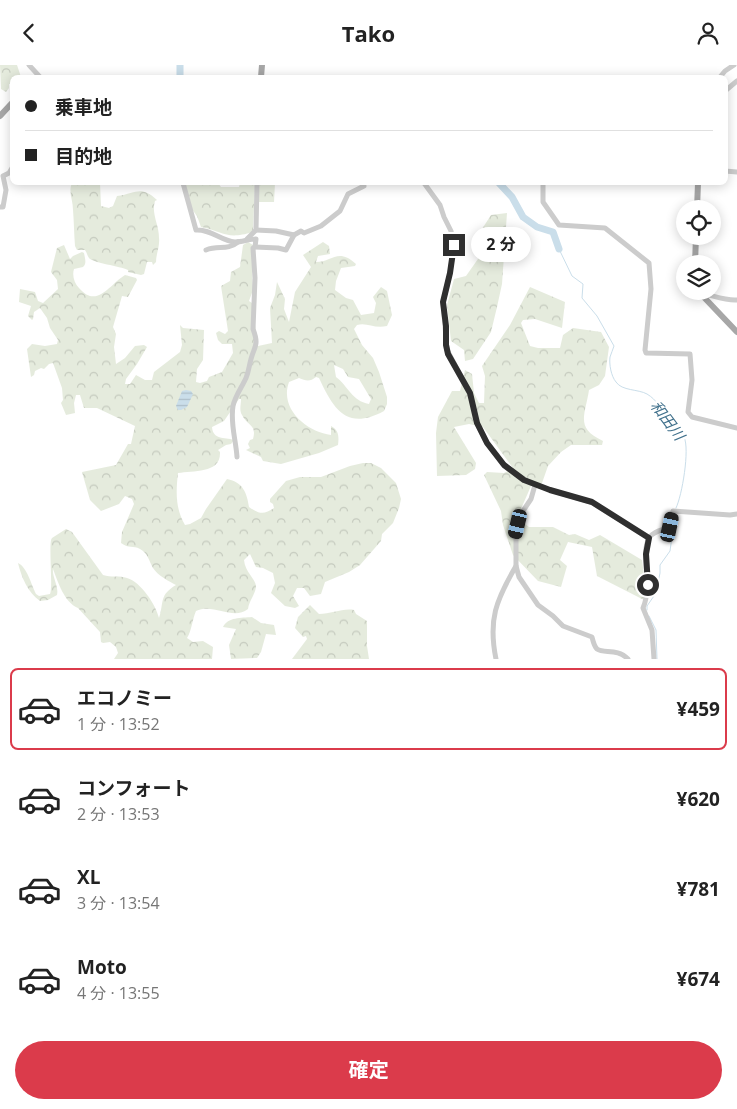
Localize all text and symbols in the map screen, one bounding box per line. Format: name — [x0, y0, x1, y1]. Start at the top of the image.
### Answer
text: Tako — [342, 18, 395, 48]
icon: back — [15, 19, 43, 47]
icon: person — [694, 19, 722, 47]
text: 乗車地 — [55, 94, 112, 120]
text: 目的地 — [55, 143, 112, 169]
map controls — [676, 200, 721, 300]
button: locate — [676, 200, 721, 245]
callout: 2 分 — [472, 227, 532, 263]
text: 2 分 — [486, 233, 516, 255]
route end — [443, 234, 465, 256]
button: layers — [676, 255, 721, 300]
water label: 和田川 — [646, 396, 691, 446]
car — [507, 508, 528, 540]
car — [659, 511, 680, 543]
route start — [637, 574, 659, 596]
text: エコノミー — [77, 685, 172, 711]
icon: car — [17, 687, 62, 732]
text: ¥459 — [677, 696, 720, 722]
text: 1 分 · 13:52 — [77, 713, 160, 735]
text: コンフォート — [77, 775, 190, 801]
icon: car — [17, 777, 62, 822]
text: ¥620 — [677, 786, 720, 812]
text: 2 分 · 13:53 — [77, 803, 160, 825]
text: XL — [77, 864, 100, 890]
icon: car — [17, 867, 62, 912]
text: ¥781 — [677, 876, 720, 902]
text: 3 分 · 13:54 — [77, 892, 160, 914]
text: Moto — [77, 954, 127, 980]
icon: car — [17, 957, 62, 1002]
text: ¥674 — [677, 966, 720, 992]
text: 4 分 · 13:55 — [77, 982, 160, 1004]
button: 確定 — [15, 1041, 722, 1099]

